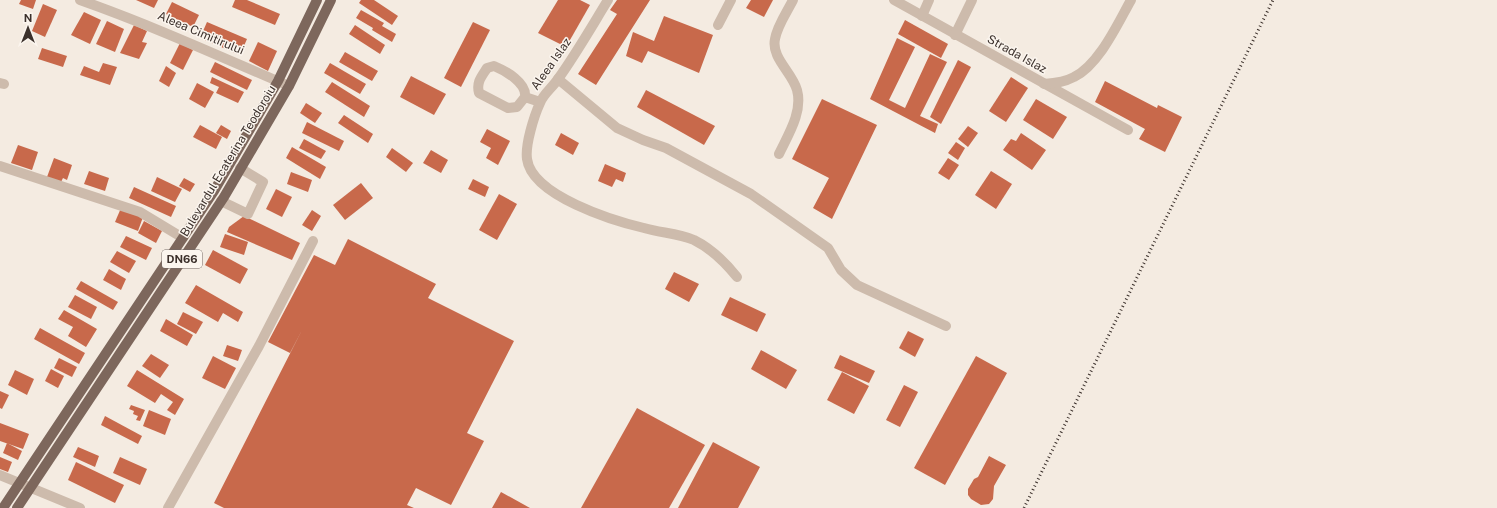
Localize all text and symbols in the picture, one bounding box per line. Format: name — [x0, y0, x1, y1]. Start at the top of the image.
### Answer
north arrow — [8, 8, 48, 48]
street label: Aleea Cimitirului — [156, 8, 246, 58]
text: N — [24, 12, 32, 24]
street label: Strada Islaz — [985, 32, 1049, 76]
street label: Aleea Islaz — [528, 35, 574, 93]
street label: Bulevardul Ecaterina Teodoroiu — [177, 83, 279, 239]
road number: DN66 — [162, 250, 202, 268]

